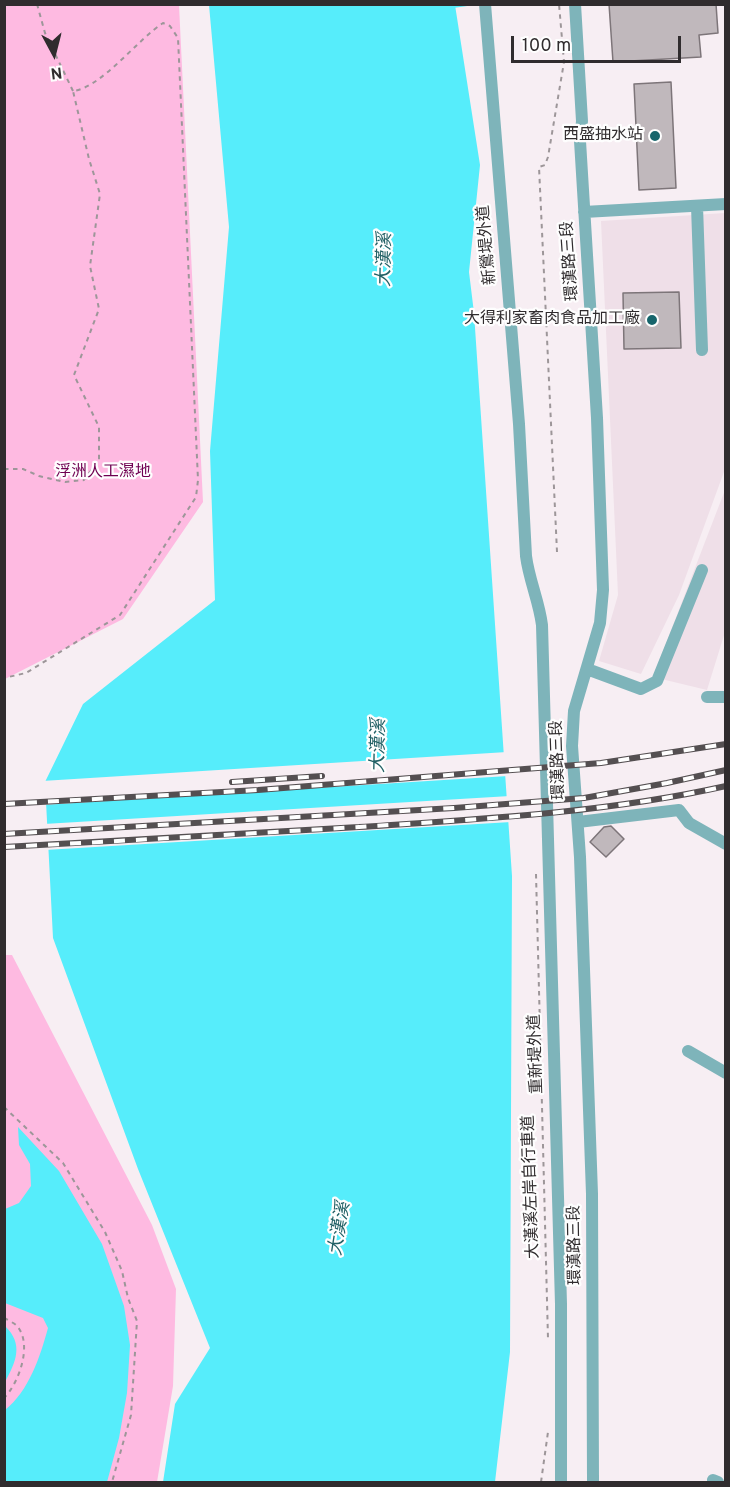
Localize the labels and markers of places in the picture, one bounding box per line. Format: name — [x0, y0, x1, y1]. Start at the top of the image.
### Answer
place label: 西盛抽水站 — [563, 126, 643, 146]
marker: 西盛抽水站 — [648, 129, 662, 143]
place label: 大得利家畜肉食品加工廠 — [464, 310, 640, 330]
marker: 大得利家畜肉食品加工廠 — [645, 313, 659, 327]

